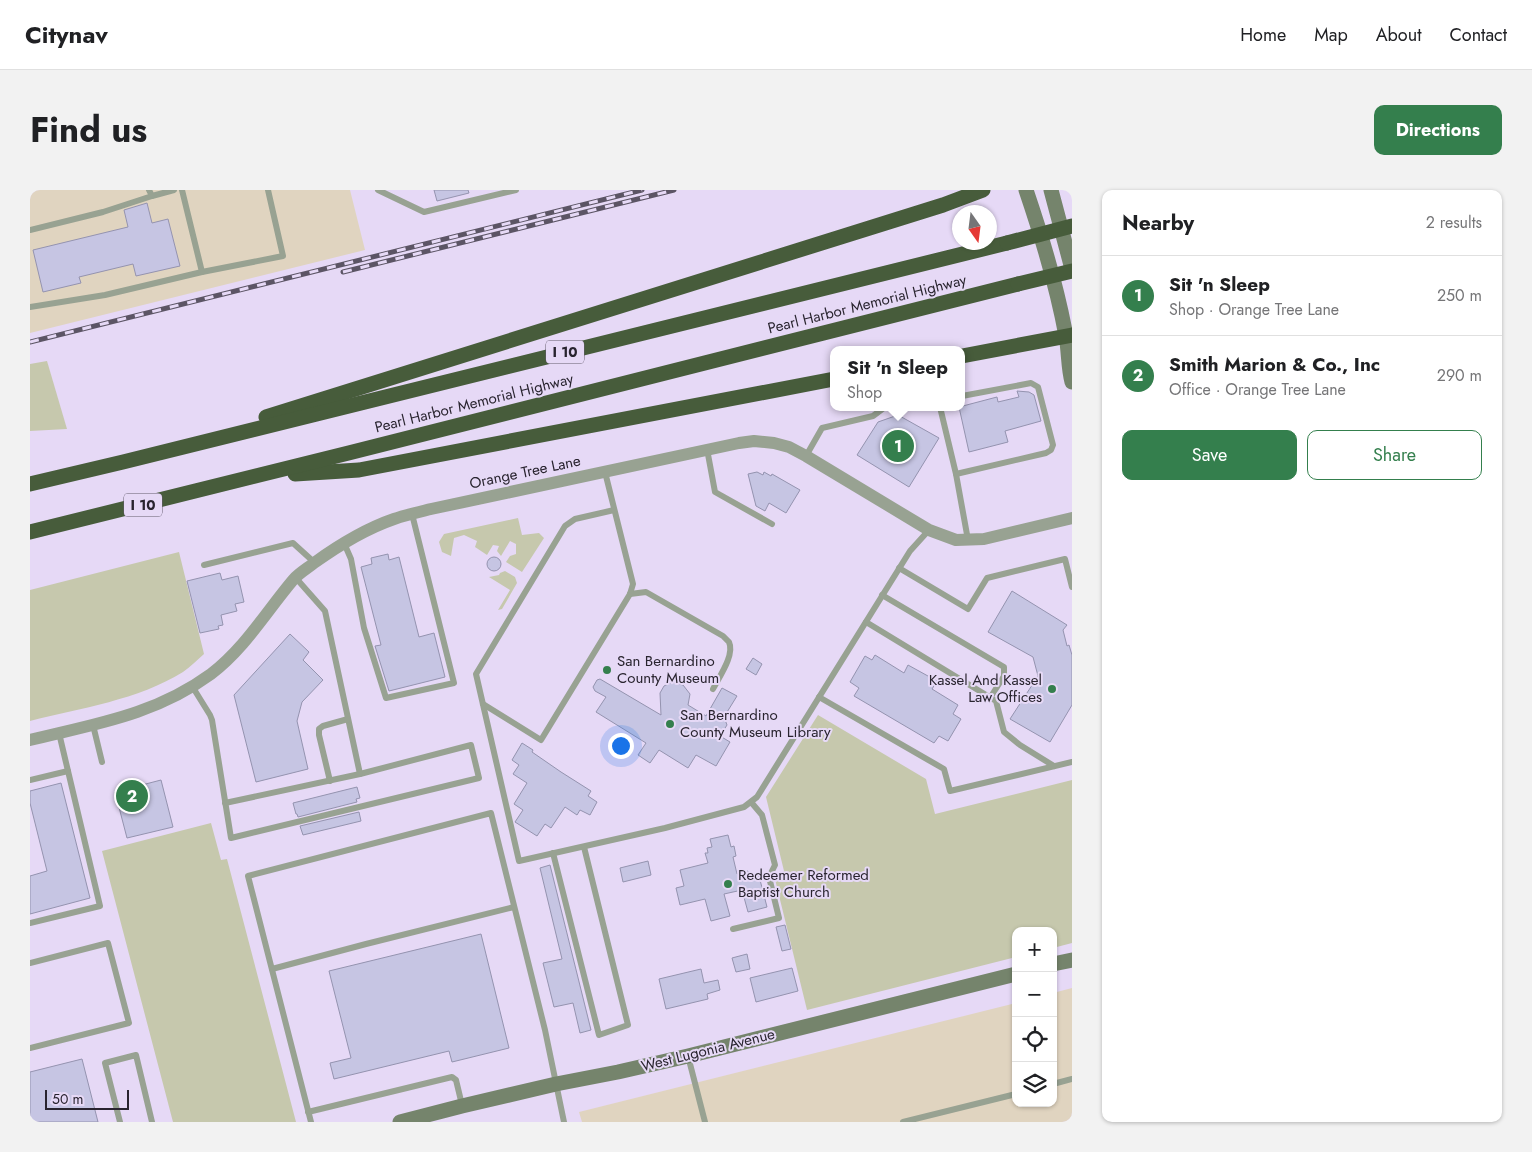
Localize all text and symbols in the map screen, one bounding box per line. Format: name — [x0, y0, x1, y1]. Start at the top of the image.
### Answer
text: Citynav — [25, 17, 108, 52]
text: Home — [1240, 22, 1286, 48]
text: Map — [1314, 22, 1348, 48]
text: About — [1376, 22, 1421, 48]
text: Contact — [1449, 22, 1507, 48]
text: Find us — [30, 105, 147, 155]
button: Directions — [1374, 105, 1502, 155]
north arrow — [952, 205, 997, 250]
text: Nearby — [1122, 208, 1194, 238]
text: 2 results — [1426, 211, 1482, 234]
street label: Pearl Harbor Memorial Highway — [765, 269, 969, 339]
text: Sit 'n Sleep — [1169, 271, 1270, 298]
text: 1 — [1134, 284, 1142, 307]
text: 250 m — [1437, 284, 1482, 307]
text: Shop · Orange Tree Lane — [1169, 298, 1339, 321]
road number: I 10 — [546, 340, 584, 363]
popup — [830, 346, 965, 411]
text: Smith Marion & Co., Inc — [1169, 351, 1380, 378]
text: Sit 'n Sleep — [847, 354, 948, 381]
text: 2 — [1133, 364, 1143, 387]
text: 290 m — [1437, 364, 1482, 387]
street label: Pearl Harbor Memorial Highway — [372, 368, 576, 438]
text: Office · Orange Tree Lane — [1169, 378, 1346, 401]
text: Shop — [847, 381, 882, 404]
pin: 1 — [882, 427, 914, 465]
button: Save — [1122, 430, 1297, 480]
button: Share — [1307, 430, 1482, 480]
street label: Orange Tree Lane — [467, 449, 583, 495]
road number: I 10 — [124, 494, 162, 516]
place label: San Bernardino County Museum — [617, 650, 719, 689]
marker: San Bernardino County Museum — [601, 664, 613, 676]
place label: Kassel And Kassel Law Offices — [929, 669, 1042, 708]
marker: Kassel And Kassel Law Offices — [1046, 683, 1058, 695]
place label: San Bernardino County Museum Library — [680, 704, 831, 743]
marker: San Bernardino County Museum Library — [664, 718, 676, 730]
your location — [608, 733, 634, 759]
pin: 2 — [116, 777, 148, 815]
place label: Redeemer Reformed Baptist Church — [738, 864, 869, 903]
marker: Redeemer Reformed Baptist Church — [722, 878, 734, 890]
map controls — [1012, 927, 1057, 1107]
button: + — [1012, 927, 1057, 972]
button: − — [1012, 972, 1057, 1017]
button: locate — [1012, 1017, 1057, 1062]
street label: West Lugonia Avenue — [639, 1023, 777, 1077]
button: layers — [1012, 1062, 1057, 1107]
scale bar — [45, 1087, 129, 1110]
text: 50 m — [52, 1089, 83, 1109]

